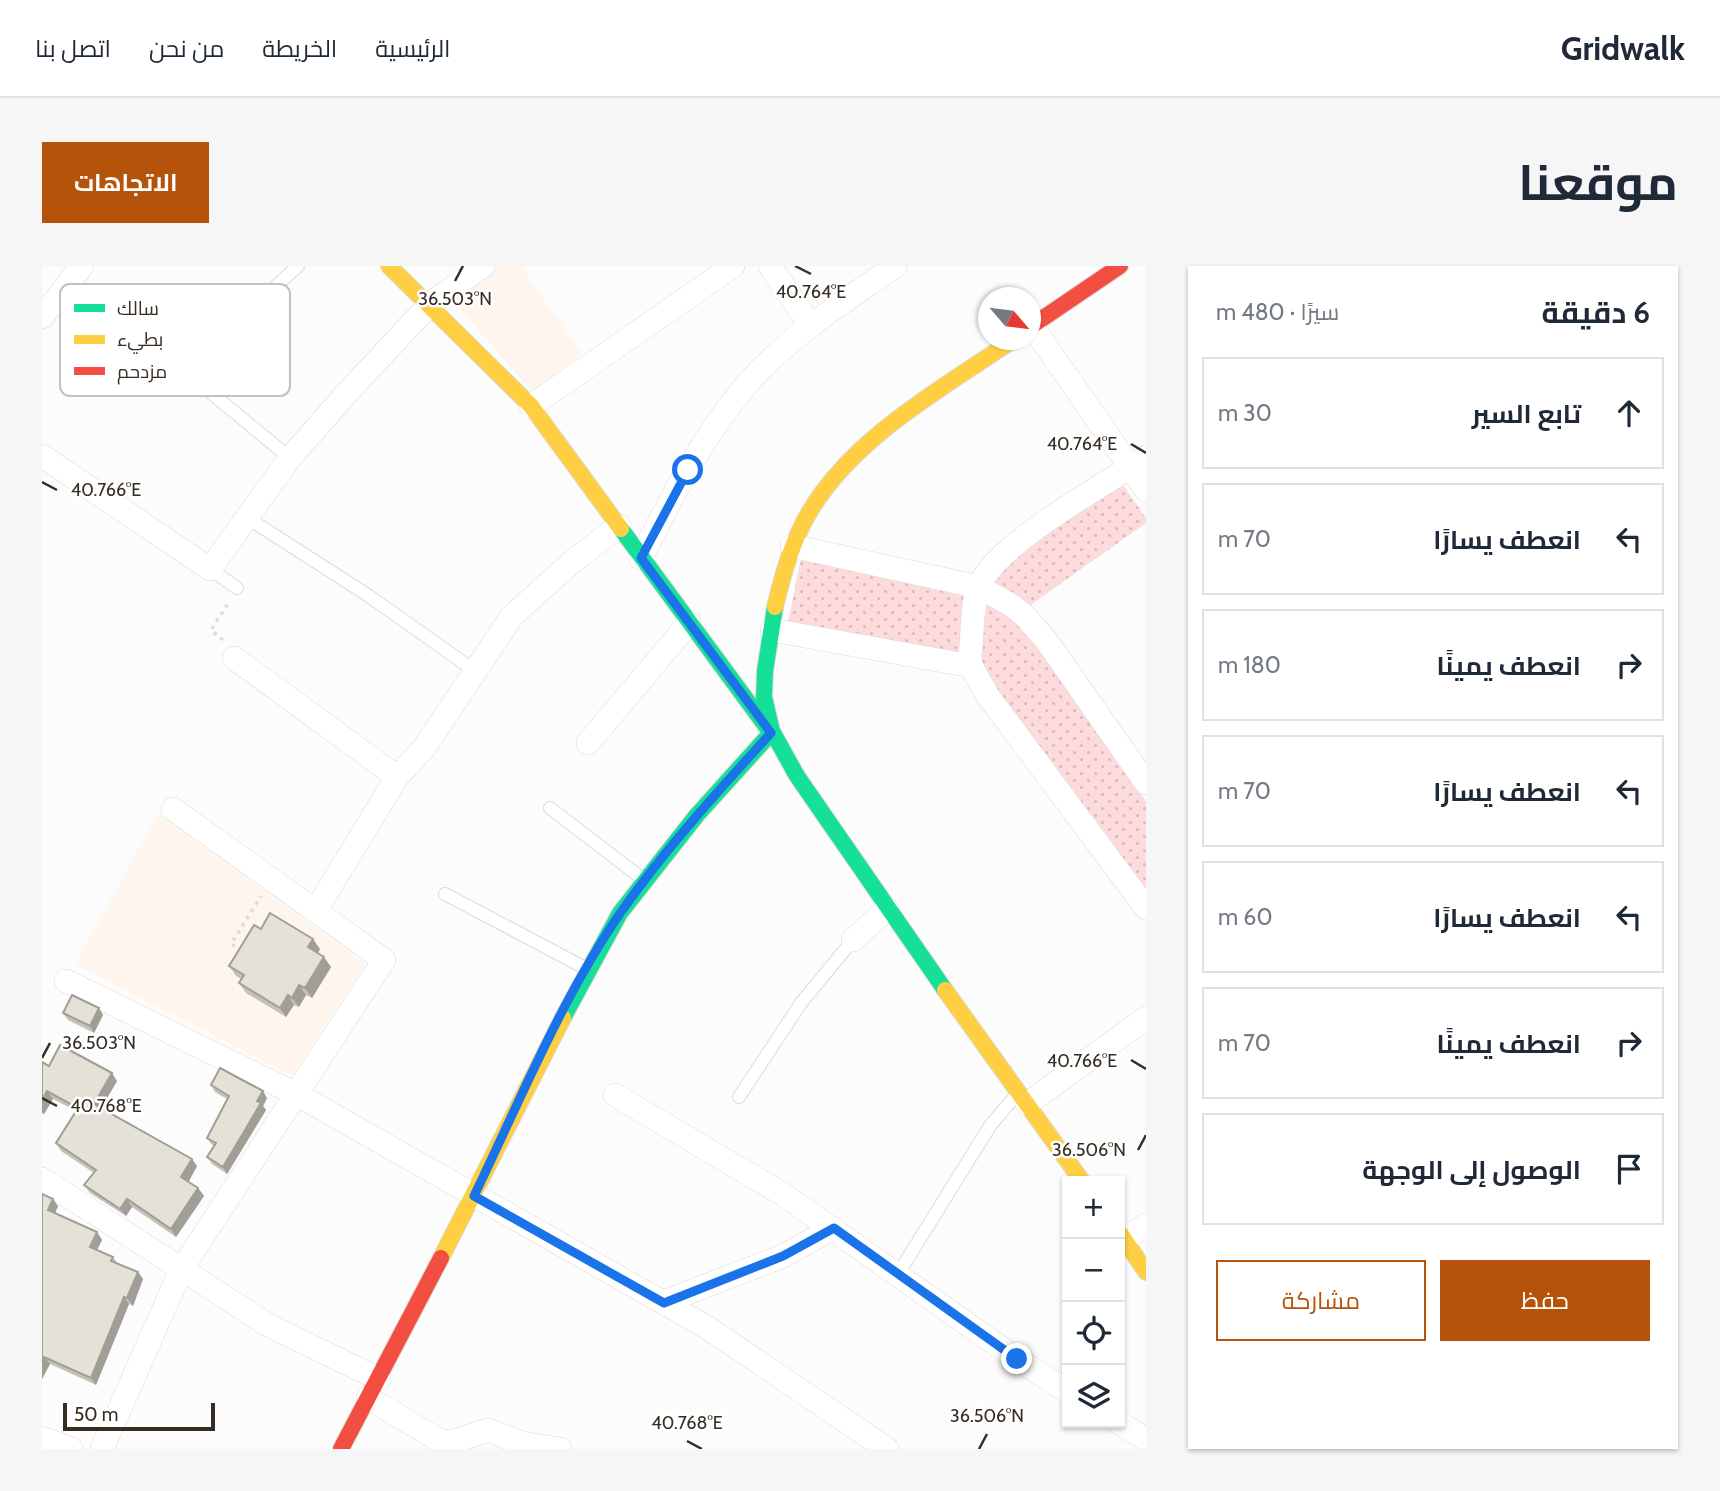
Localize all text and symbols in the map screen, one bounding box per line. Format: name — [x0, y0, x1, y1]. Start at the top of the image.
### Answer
text: Gridwalk — [1561, 28, 1685, 68]
text: اتصل بنا — [35, 34, 111, 63]
text: من نحن — [149, 34, 224, 63]
text: الخريطة — [262, 34, 337, 63]
text: الرئيسية — [375, 34, 451, 63]
button: الاتجاهات — [42, 142, 209, 223]
text: موقعنا — [1518, 153, 1678, 212]
text: 40.764°E — [776, 281, 846, 303]
legend — [60, 284, 290, 396]
north arrow — [978, 287, 1041, 350]
text: 36.503°N — [418, 288, 492, 310]
text: 6 دقيقة — [1542, 294, 1650, 331]
text: سالك — [117, 297, 159, 320]
text: سيرًا · 480 m — [1216, 298, 1339, 326]
text: بطيء — [117, 328, 163, 354]
text: مزدحم — [117, 360, 167, 385]
icon: ahead — [1610, 394, 1648, 432]
text: تابع السير — [1472, 398, 1581, 430]
text: 30 m — [1218, 399, 1272, 427]
text: 40.764°E — [1047, 433, 1117, 455]
route start — [672, 454, 703, 485]
text: 40.766°E — [71, 479, 141, 501]
icon: left — [1610, 520, 1648, 558]
text: انعطف يسارًا — [1433, 524, 1581, 556]
text: 70 m — [1218, 525, 1271, 553]
icon: right — [1610, 646, 1648, 684]
text: انعطف يمينًا — [1437, 650, 1581, 682]
text: 180 m — [1218, 651, 1281, 679]
icon: left — [1610, 772, 1648, 810]
text: انعطف يسارًا — [1433, 776, 1581, 808]
text: 70 m — [1218, 777, 1271, 805]
icon: left — [1610, 898, 1648, 936]
text: انعطف يسارًا — [1433, 902, 1581, 934]
text: 60 m — [1218, 903, 1272, 931]
icon: right — [1610, 1024, 1648, 1062]
text: انعطف يمينًا — [1437, 1028, 1581, 1060]
text: 70 m — [1218, 1029, 1271, 1057]
text: 36.503°N — [62, 1032, 136, 1054]
text: 40.766°E — [1047, 1050, 1117, 1072]
text: 40.768°E — [70, 1095, 142, 1117]
text: 36.506°N — [1052, 1139, 1126, 1161]
icon: arrive — [1610, 1150, 1648, 1188]
text: الوصول إلى الوجهة — [1362, 1154, 1581, 1186]
map controls — [1062, 1176, 1125, 1428]
button: + — [1062, 1176, 1125, 1239]
button: − — [1062, 1239, 1125, 1302]
button: مشاركة — [1216, 1260, 1426, 1341]
button: حفظ — [1440, 1260, 1650, 1341]
button: locate — [1062, 1302, 1125, 1365]
route end — [1001, 1343, 1032, 1374]
button: layers — [1062, 1365, 1125, 1428]
scale bar — [63, 1400, 215, 1432]
text: 50 m — [74, 1403, 118, 1426]
text: 36.506°N — [950, 1405, 1024, 1427]
text: 40.768°E — [651, 1412, 723, 1434]

